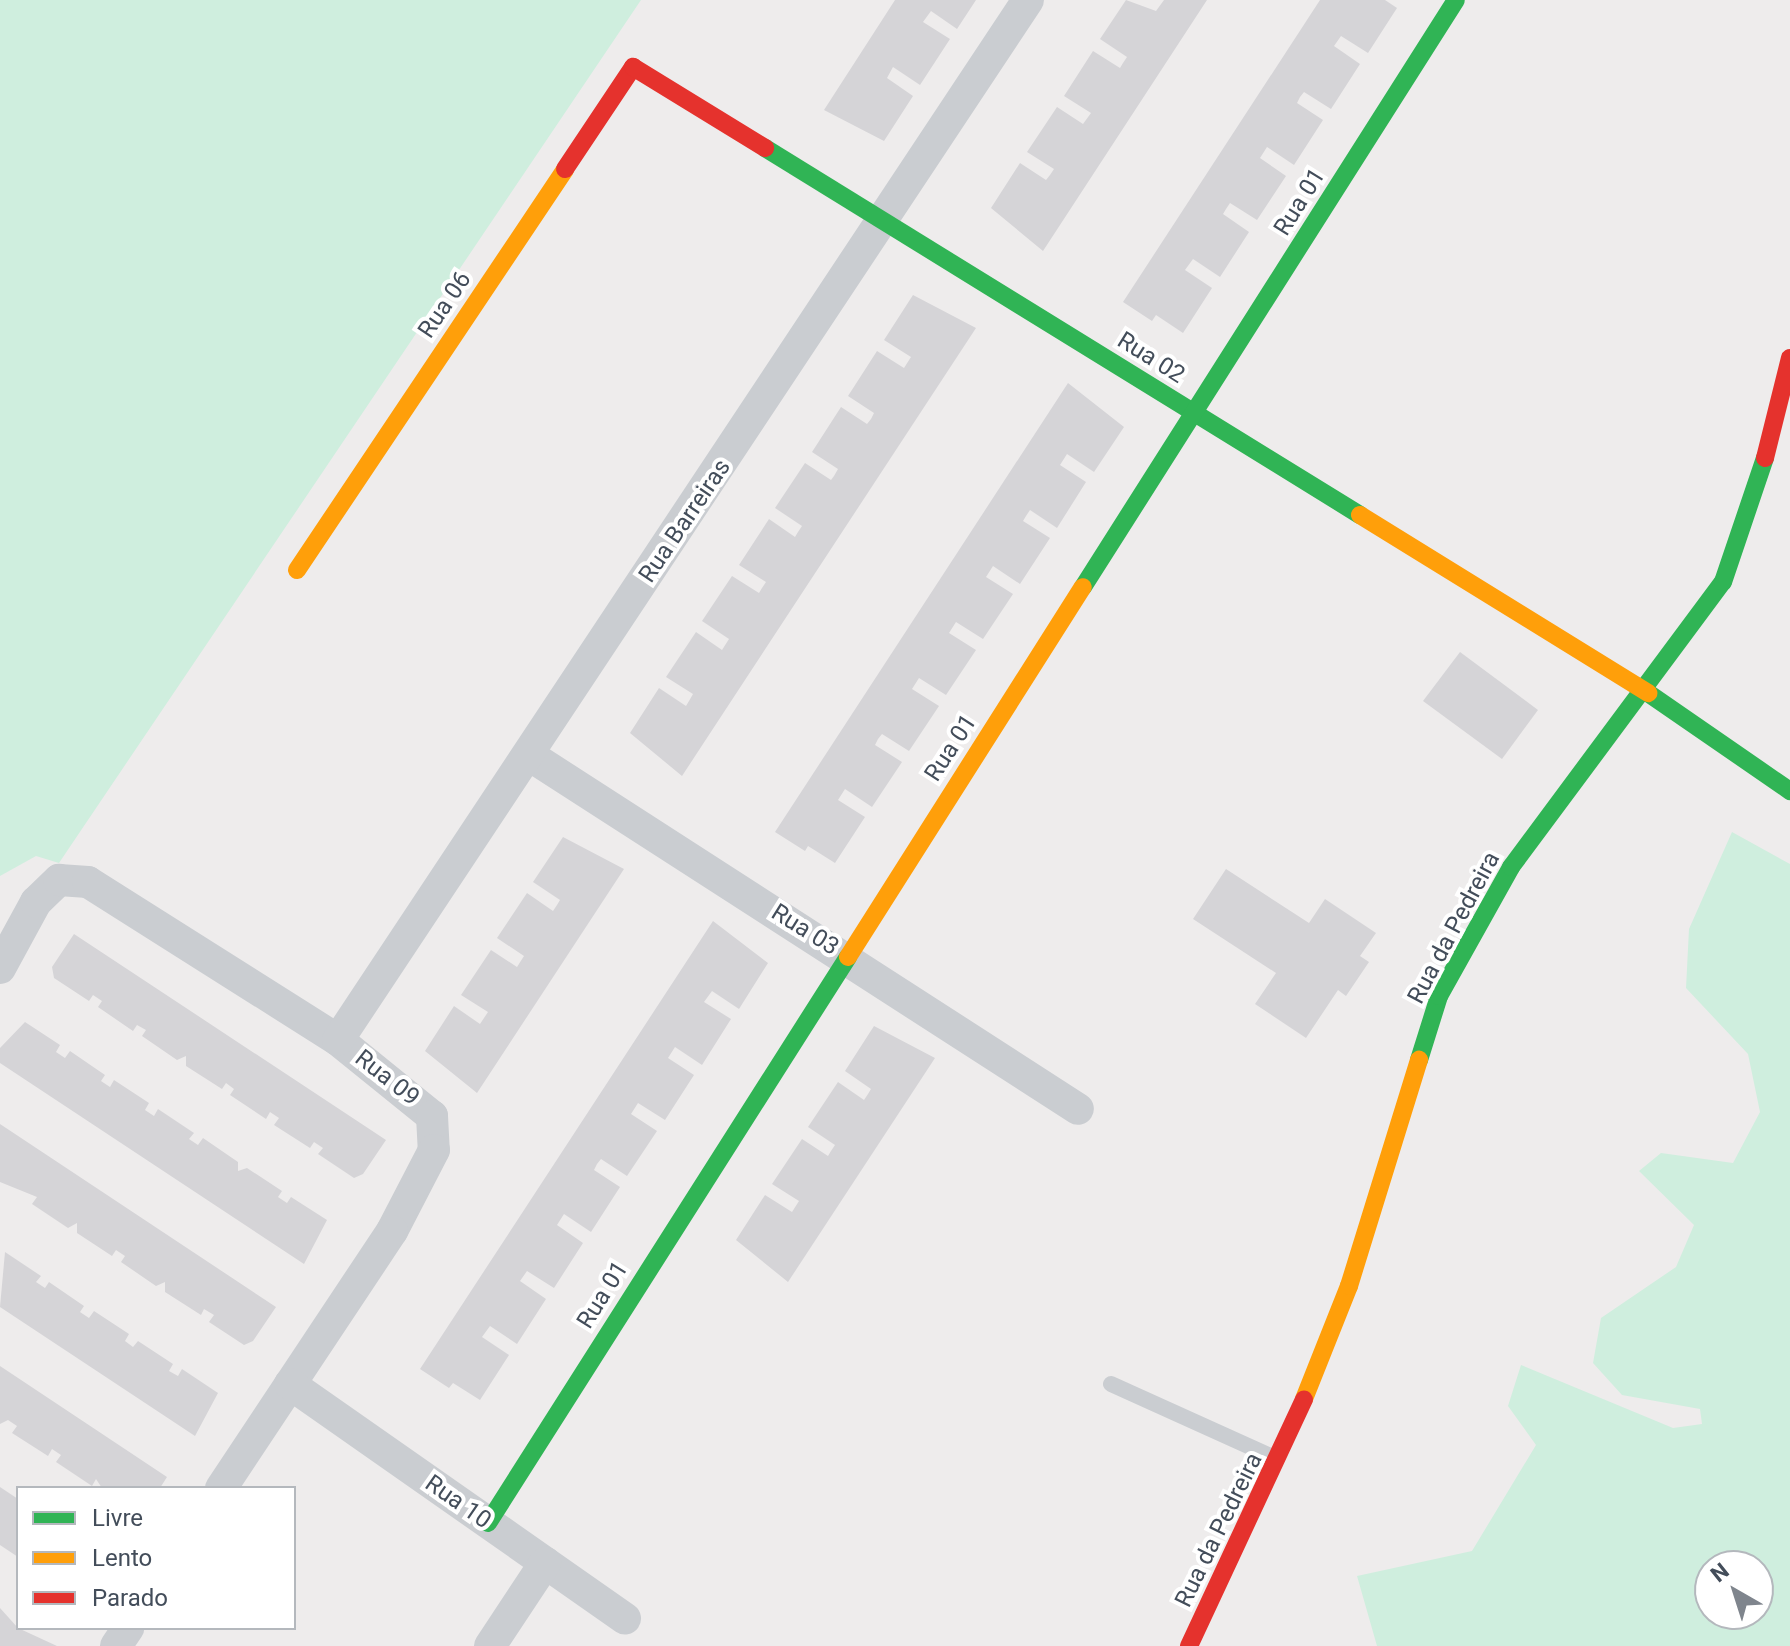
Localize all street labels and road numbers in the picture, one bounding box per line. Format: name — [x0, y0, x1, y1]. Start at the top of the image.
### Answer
street label: Rua 01 — [1268, 163, 1332, 241]
street label: Rua 06 — [412, 266, 478, 344]
street label: Rua 02 — [1112, 326, 1190, 390]
street label: Rua Barreiras — [633, 454, 737, 588]
street label: Rua 01 — [919, 709, 983, 787]
street label: Rua da Pedreira — [1402, 847, 1506, 1009]
street label: Rua 03 — [766, 898, 844, 962]
street label: Rua 09 — [349, 1044, 425, 1112]
street label: Rua 01 — [571, 1256, 635, 1334]
street label: Rua da Pedreira — [1169, 1448, 1269, 1612]
street label: Rua 10 — [419, 1469, 497, 1535]

